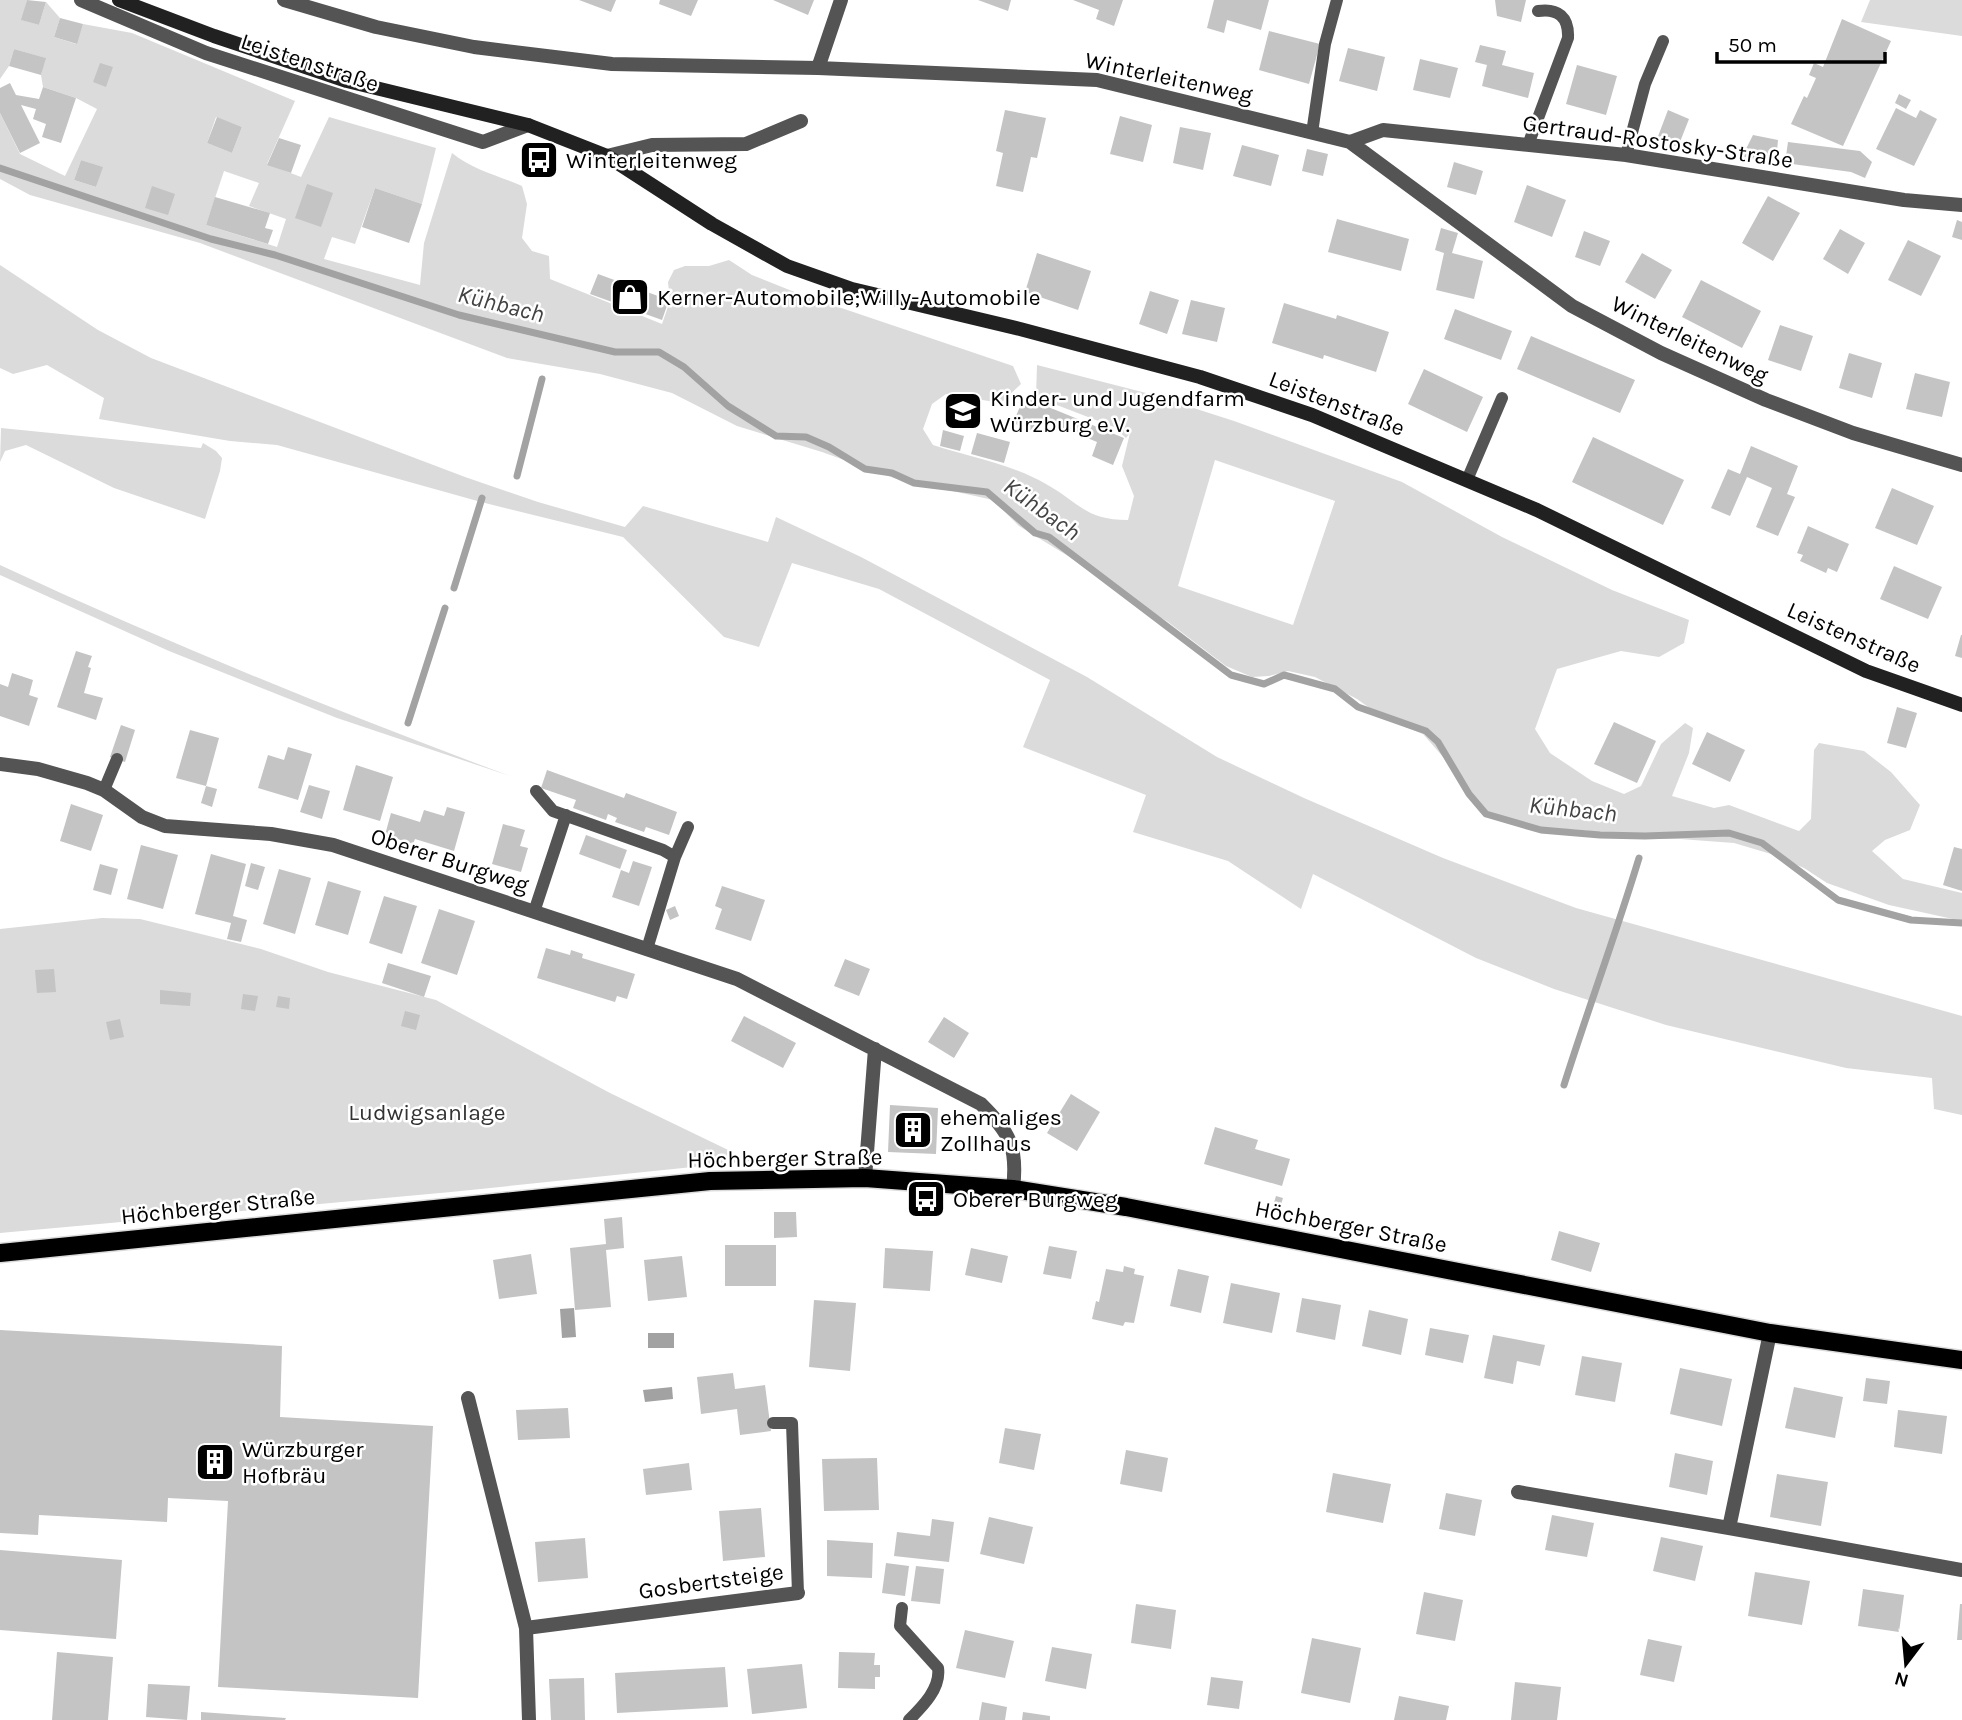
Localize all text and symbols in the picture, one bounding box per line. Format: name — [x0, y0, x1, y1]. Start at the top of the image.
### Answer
scale bar — [1717, 21, 1885, 65]
street label: Leistenstraße — [237, 27, 382, 97]
text: 50 m — [1728, 33, 1777, 57]
street label: Winterleitenweg — [1082, 47, 1255, 108]
street label: Gertraud-Rostosky-Straße — [1521, 109, 1795, 174]
bus stop icon: Winterleitenweg — [518, 139, 560, 181]
place label: Winterleitenweg — [566, 147, 737, 174]
shop icon: Kerner-Automobile;Willy-Automobile — [609, 276, 651, 318]
water label: Kühbach — [455, 280, 547, 328]
place label: Kerner-Automobile;Willy-Automobile — [657, 284, 1040, 311]
street label: Winterleitenweg — [1607, 290, 1773, 389]
street label: Leistenstraße — [1265, 365, 1409, 442]
place label: Kinder- und Jugendfarm Würzburg e.V. — [990, 385, 1245, 438]
school or university icon: Kinder- und Jugendfarm Würzburg e.V. — [942, 390, 984, 432]
water label: Kühbach — [998, 472, 1086, 546]
street label: Leistenstraße — [1783, 596, 1925, 679]
water label: Kühbach — [1528, 790, 1618, 828]
street label: Oberer Burgweg — [367, 822, 532, 899]
park label: Ludwigsanlage — [348, 1099, 506, 1126]
place label: ehemaliges Zollhaus — [940, 1104, 1062, 1157]
building icon: ehemaliges Zollhaus — [892, 1109, 934, 1151]
street label: Höchberger Straße — [687, 1143, 883, 1174]
bus stop icon: Oberer Burgweg — [905, 1178, 947, 1220]
street label: Höchberger Straße — [120, 1183, 316, 1230]
place label: Oberer Burgweg — [953, 1186, 1118, 1213]
street label: Höchberger Straße — [1253, 1195, 1449, 1258]
place label: Würzburger Hofbräu — [242, 1436, 364, 1489]
building icon: Würzburger Hofbräu — [194, 1441, 236, 1483]
street label: Gosbertsteige — [637, 1558, 785, 1605]
north arrow — [1871, 1629, 1941, 1699]
text: N — [1892, 1667, 1911, 1692]

